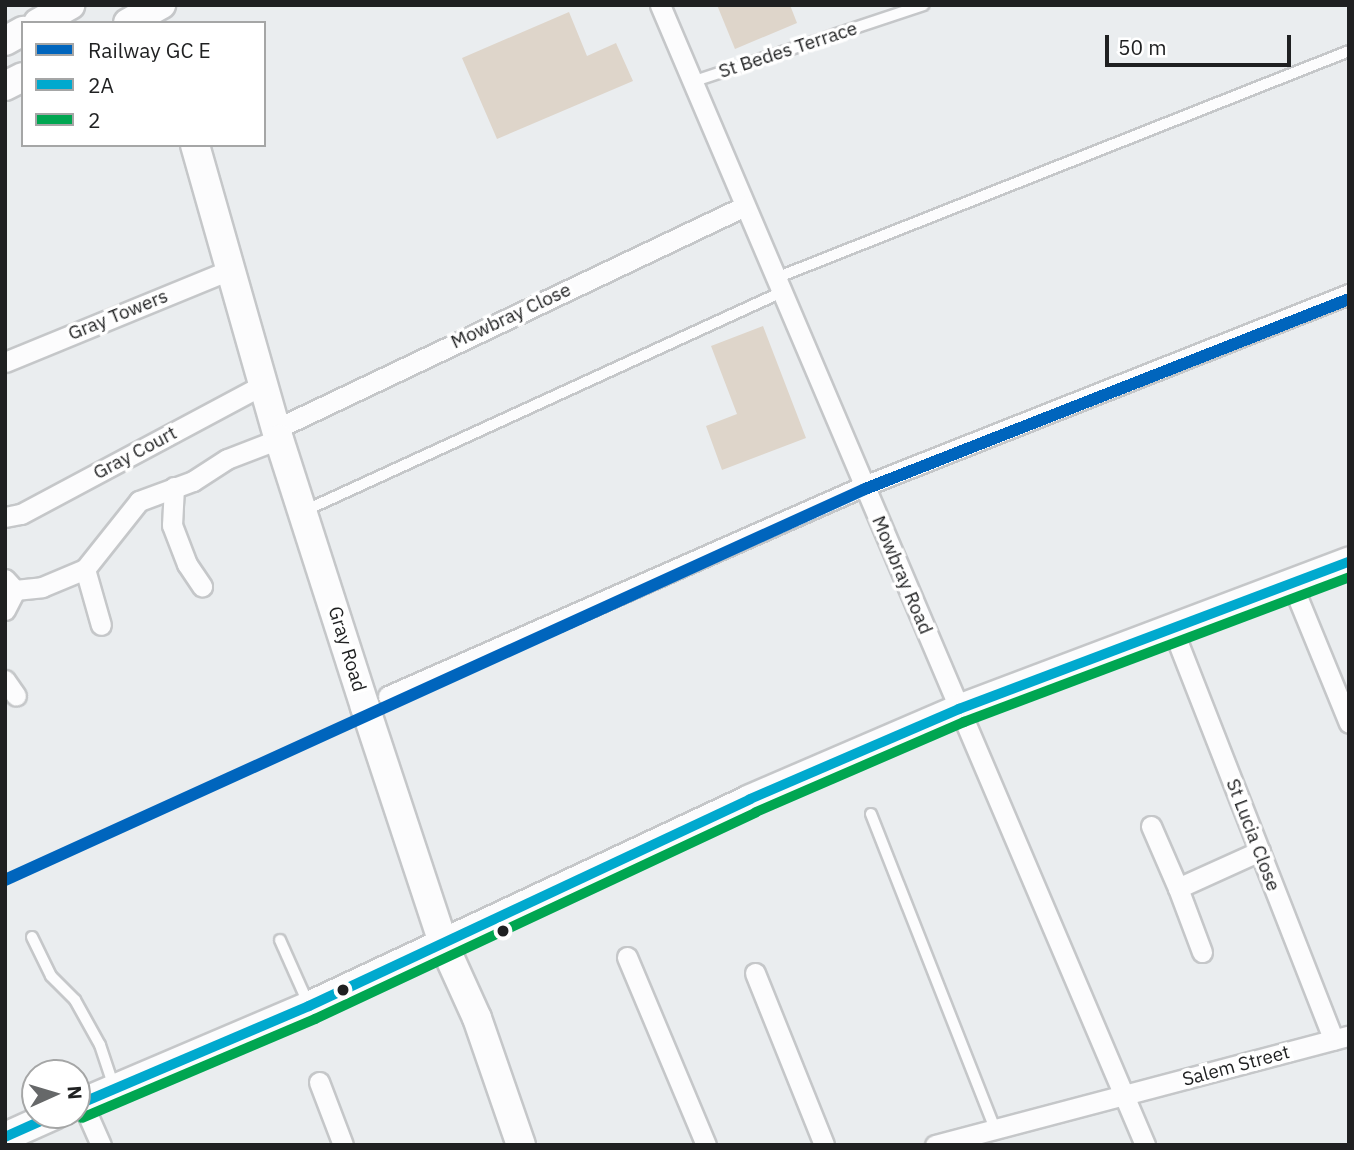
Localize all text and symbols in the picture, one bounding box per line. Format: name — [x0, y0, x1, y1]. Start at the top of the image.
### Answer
street label: St Bedes Terrace — [716, 17, 860, 83]
legend — [21, 21, 266, 147]
scale bar — [1109, 21, 1294, 65]
text: 50 m — [1118, 33, 1167, 61]
text: Railway GC E — [88, 36, 211, 64]
text: 2A — [88, 71, 114, 99]
text: 2 — [88, 106, 101, 134]
street label: Mowbray Close — [447, 278, 575, 354]
street label: Gray Towers — [65, 285, 171, 345]
street label: Gray Court — [89, 422, 181, 484]
street label: Mowbray Road — [867, 512, 937, 638]
street label: Gray Road — [323, 604, 371, 694]
street label: St Lucia Close — [1221, 776, 1285, 894]
unlabelled marker — [496, 924, 510, 938]
unlabelled marker — [336, 983, 350, 997]
street label: Salem Street — [1180, 1041, 1292, 1091]
north arrow — [21, 1059, 91, 1129]
text: N — [63, 1085, 87, 1100]

